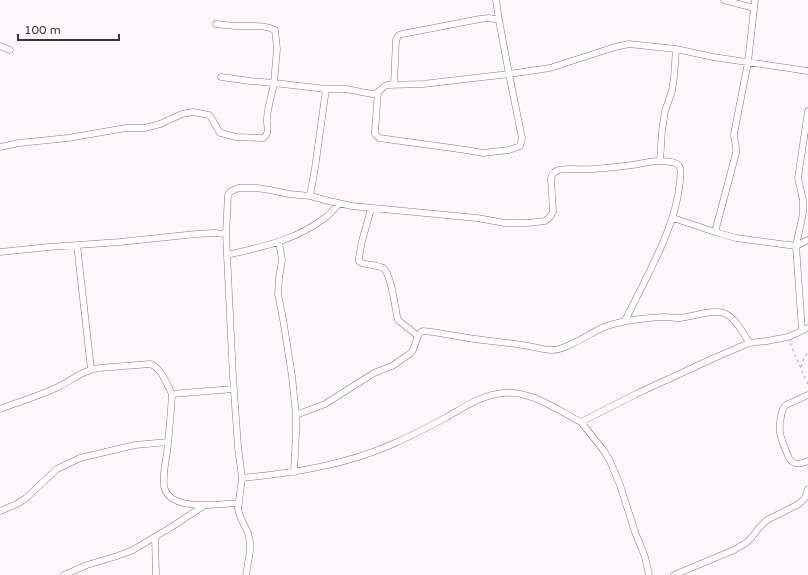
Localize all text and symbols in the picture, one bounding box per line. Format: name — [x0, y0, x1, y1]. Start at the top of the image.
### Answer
scale bar — [18, 16, 119, 42]
text: 100 m — [24, 23, 61, 37]

